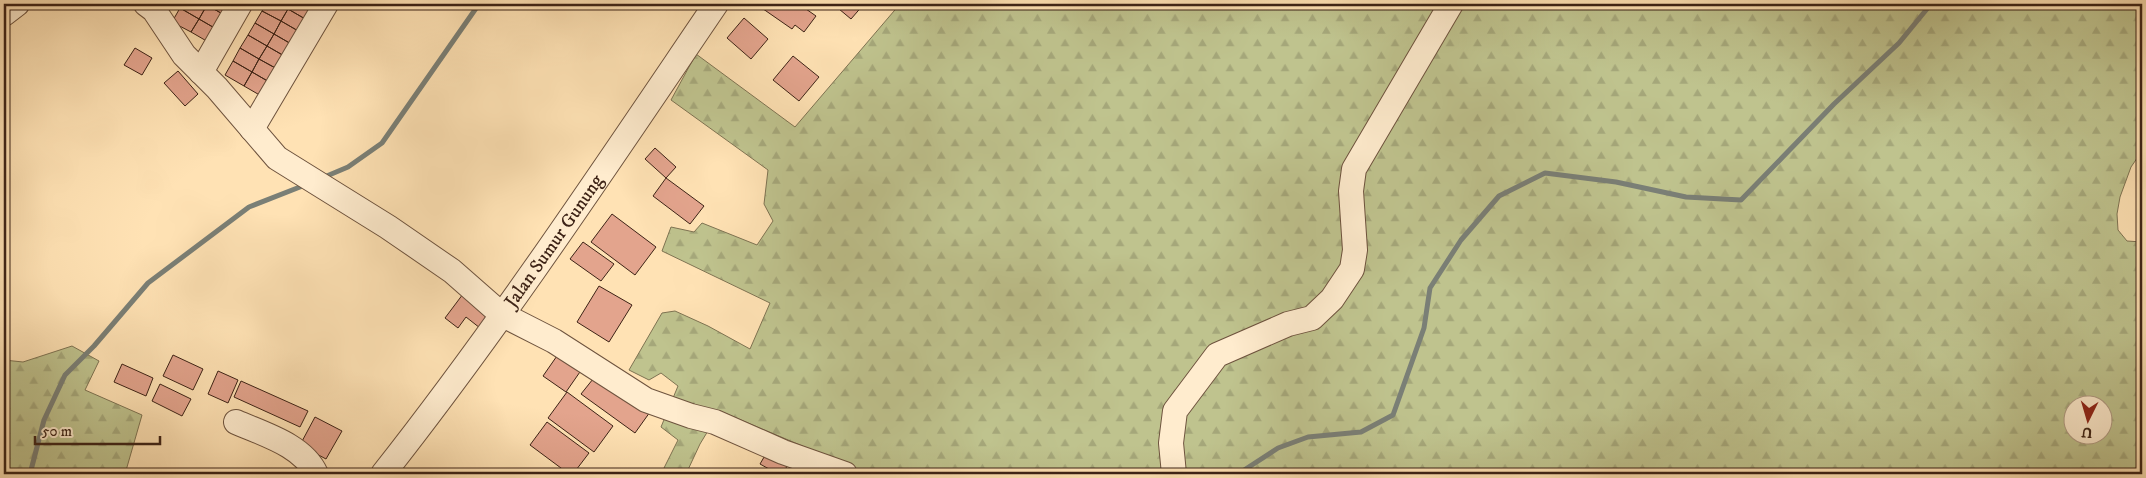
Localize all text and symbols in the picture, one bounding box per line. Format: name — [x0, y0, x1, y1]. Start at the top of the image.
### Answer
street label: Jalan Sumur Gunung — [498, 169, 609, 314]
north arrow — [2064, 396, 2114, 446]
scale bar — [35, 413, 160, 445]
text: 50 m — [42, 422, 72, 441]
text: U — [2081, 423, 2093, 441]

